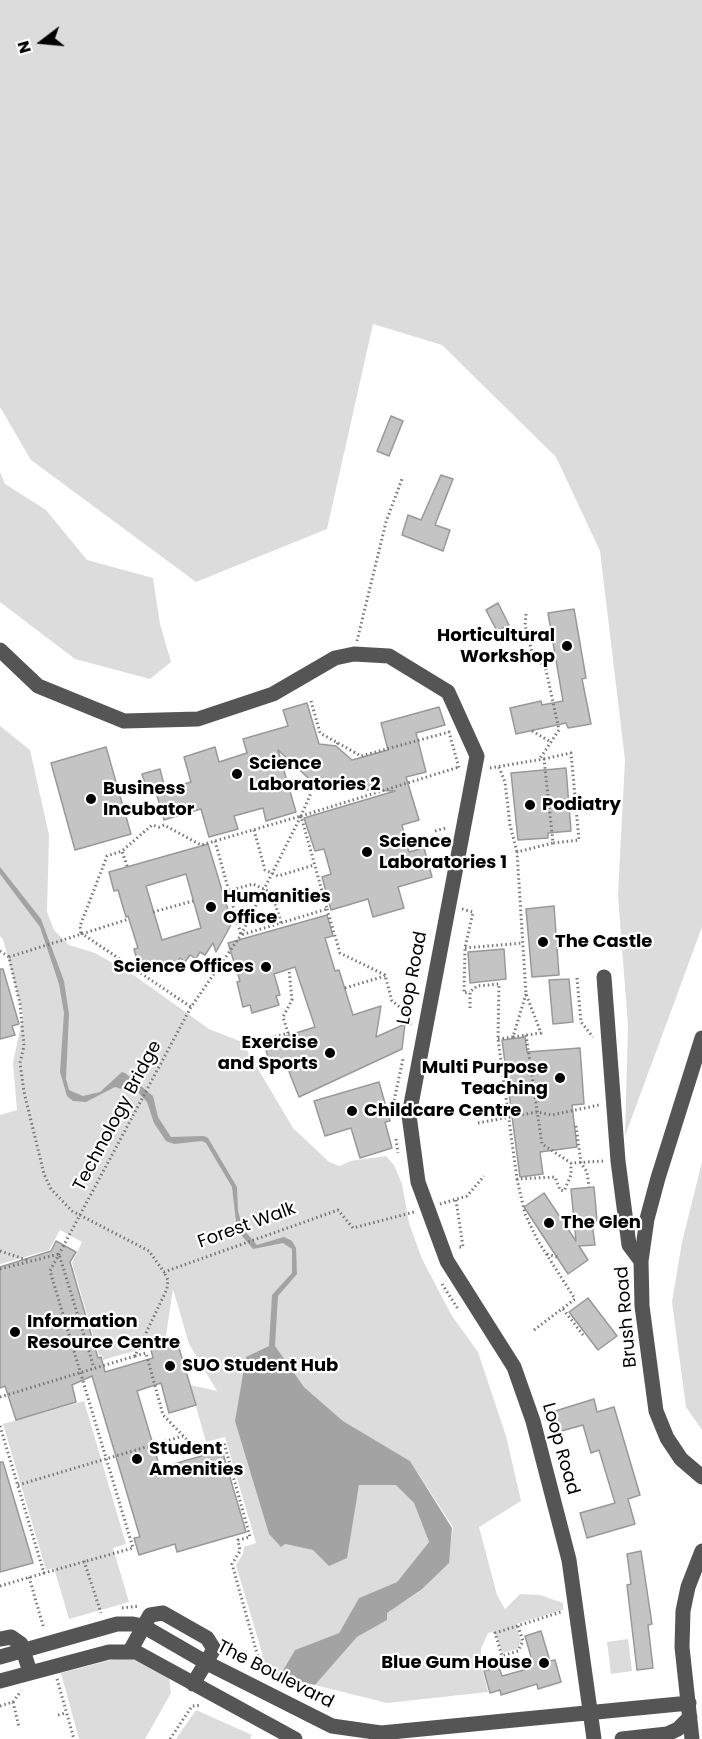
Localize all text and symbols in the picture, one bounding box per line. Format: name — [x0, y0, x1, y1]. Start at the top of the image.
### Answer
north arrow — [12, 12, 72, 72]
text: N — [12, 38, 37, 56]
place label: Horticultural Workshop — [437, 625, 555, 668]
marker: Horticultural Workshop — [560, 639, 574, 653]
place label: Science Laboratories 2 — [249, 753, 380, 795]
marker: Science Laboratories 2 — [230, 767, 244, 781]
place label: Business Incubator — [103, 778, 194, 820]
marker: Business Incubator — [84, 792, 98, 806]
place label: Podiatry — [542, 794, 621, 816]
marker: Podiatry — [523, 798, 537, 812]
place label: Science Laboratories 1 — [379, 831, 507, 874]
marker: Science Laboratories 1 — [360, 845, 374, 859]
place label: Humanities Office — [223, 886, 331, 928]
marker: Humanities Office — [204, 900, 218, 914]
street label: Loop Road — [393, 930, 433, 1026]
place label: The Castle — [555, 931, 652, 953]
marker: The Castle — [536, 935, 550, 949]
place label: Science Offices — [113, 956, 254, 978]
marker: Science Offices — [259, 960, 273, 974]
place label: Exercise and Sports — [218, 1032, 318, 1074]
street label: Technology Bridge — [69, 1037, 167, 1195]
marker: Exercise and Sports — [323, 1046, 337, 1060]
place label: Multi Purpose Teaching — [422, 1057, 548, 1100]
marker: Multi Purpose Teaching — [553, 1071, 567, 1085]
place label: Childcare Centre — [364, 1100, 521, 1122]
marker: Childcare Centre — [345, 1104, 359, 1118]
street label: Forest Walk — [195, 1198, 299, 1254]
place label: The Glen — [561, 1212, 641, 1234]
marker: The Glen — [542, 1216, 556, 1230]
street label: Brush Road — [612, 1265, 642, 1369]
place label: Information Resource Centre — [27, 1311, 180, 1354]
marker: Information Resource Centre — [8, 1325, 22, 1339]
place label: SUO Student Hub — [182, 1355, 338, 1377]
marker: SUO Student Hub — [163, 1359, 177, 1373]
street label: Loop Road — [537, 1401, 583, 1497]
place label: Student Amenities — [149, 1438, 244, 1480]
marker: Student Amenities — [130, 1452, 144, 1466]
street label: The Boulevard — [213, 1636, 337, 1714]
place label: Blue Gum House — [381, 1652, 532, 1674]
marker: Blue Gum House — [537, 1656, 551, 1670]

